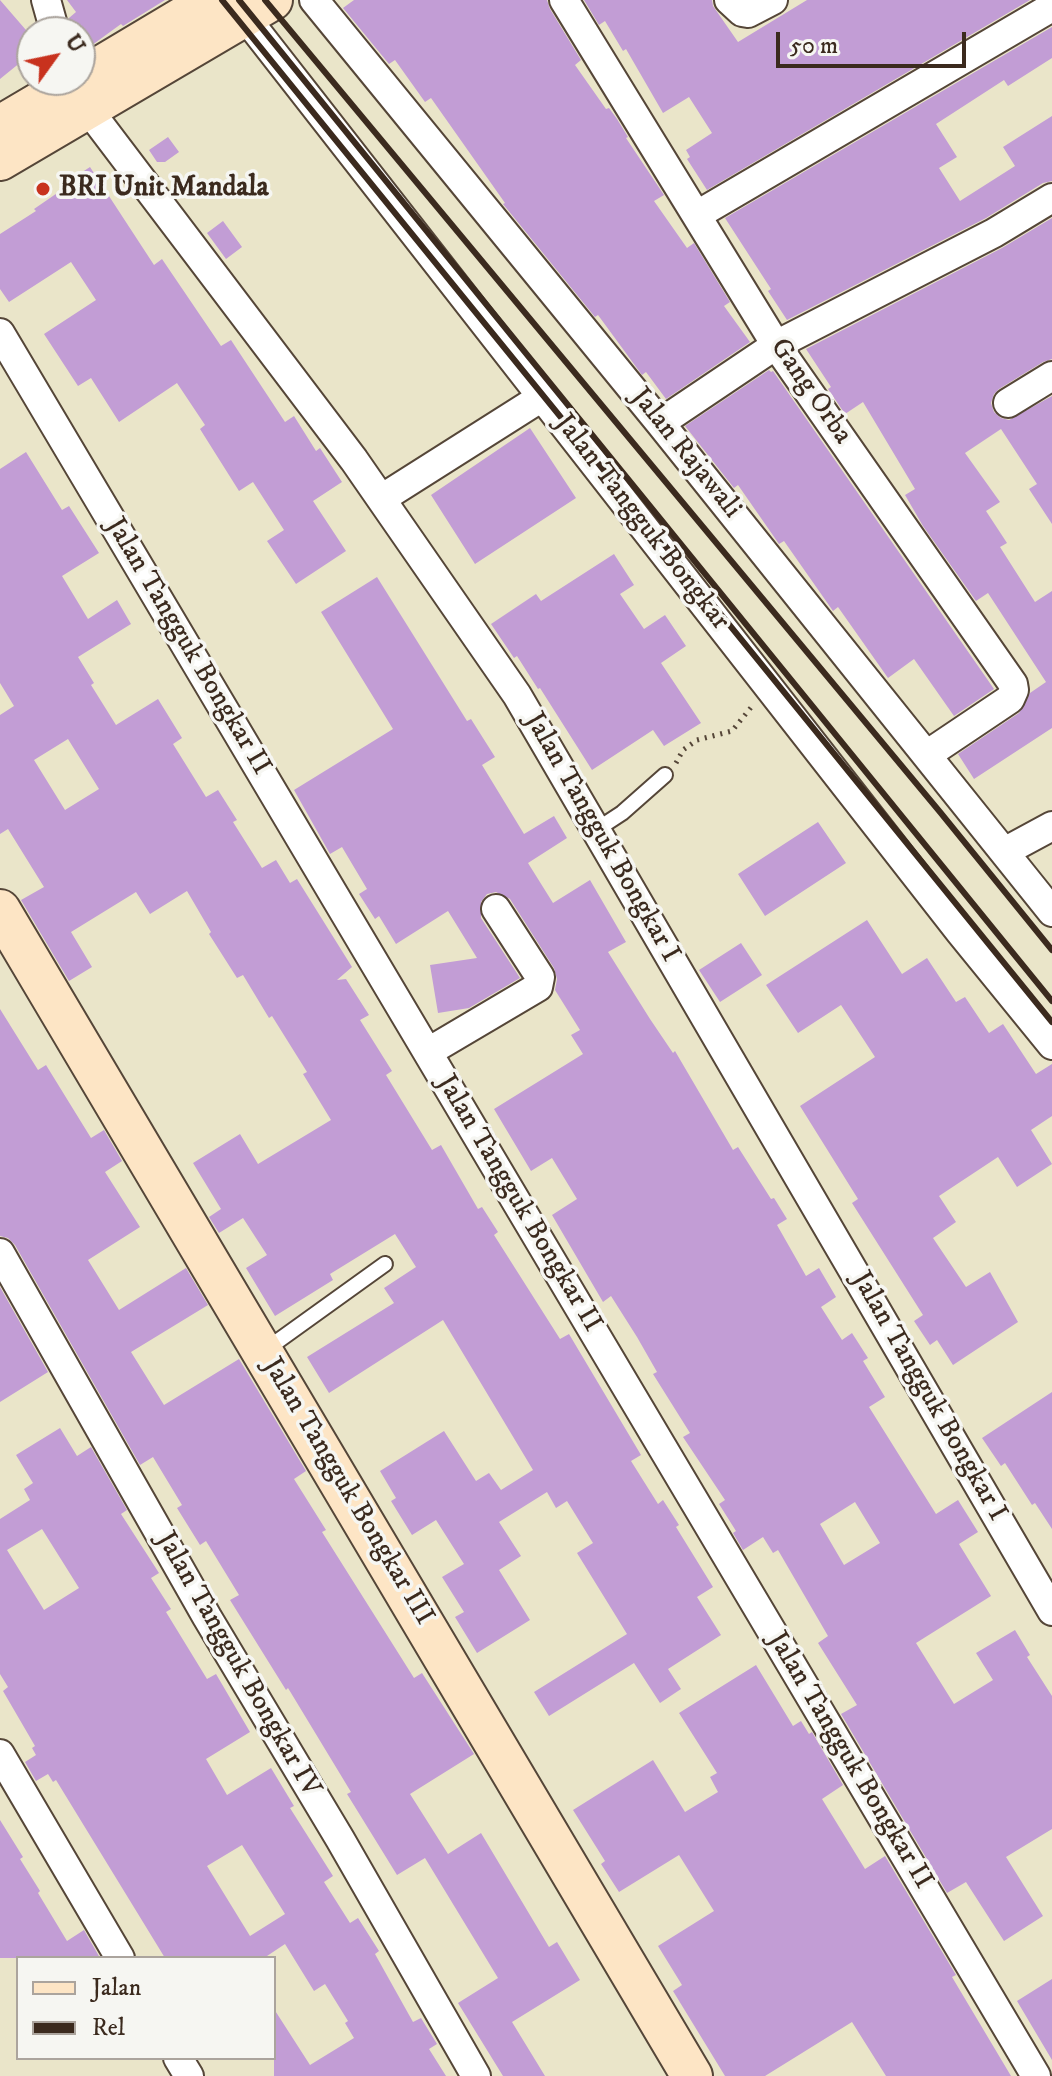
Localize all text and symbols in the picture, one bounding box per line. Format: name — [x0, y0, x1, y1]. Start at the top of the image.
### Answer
north arrow — [16, 16, 96, 96]
scale bar — [780, 16, 970, 66]
text: U — [59, 29, 91, 58]
text: 50 m — [790, 31, 838, 61]
place label: BRI Unit Mandala — [59, 172, 269, 206]
marker: BRI Unit Mandala — [34, 180, 52, 198]
street label: Gang Orba — [762, 333, 858, 451]
street label: Jalan Rajawali — [622, 382, 748, 526]
street label: Jalan Tangguk Bongkar — [546, 408, 736, 638]
street label: Jalan Tangguk Bongkar II — [97, 512, 277, 782]
street label: Jalan Tangguk Bongkar I — [516, 707, 686, 969]
street label: Jalan Tangguk Bongkar II — [428, 1069, 608, 1339]
street label: Jalan Tangguk Bongkar I — [843, 1266, 1013, 1528]
street label: Jalan Tangguk Bongkar III — [254, 1352, 440, 1632]
street label: Jalan Tangguk Bongkar IV — [147, 1527, 327, 1803]
street label: Jalan Tangguk Bongkar II — [759, 1626, 939, 1896]
legend — [16, 1956, 276, 2060]
text: Jalan — [92, 1973, 141, 2003]
text: Rel — [92, 2013, 125, 2043]

